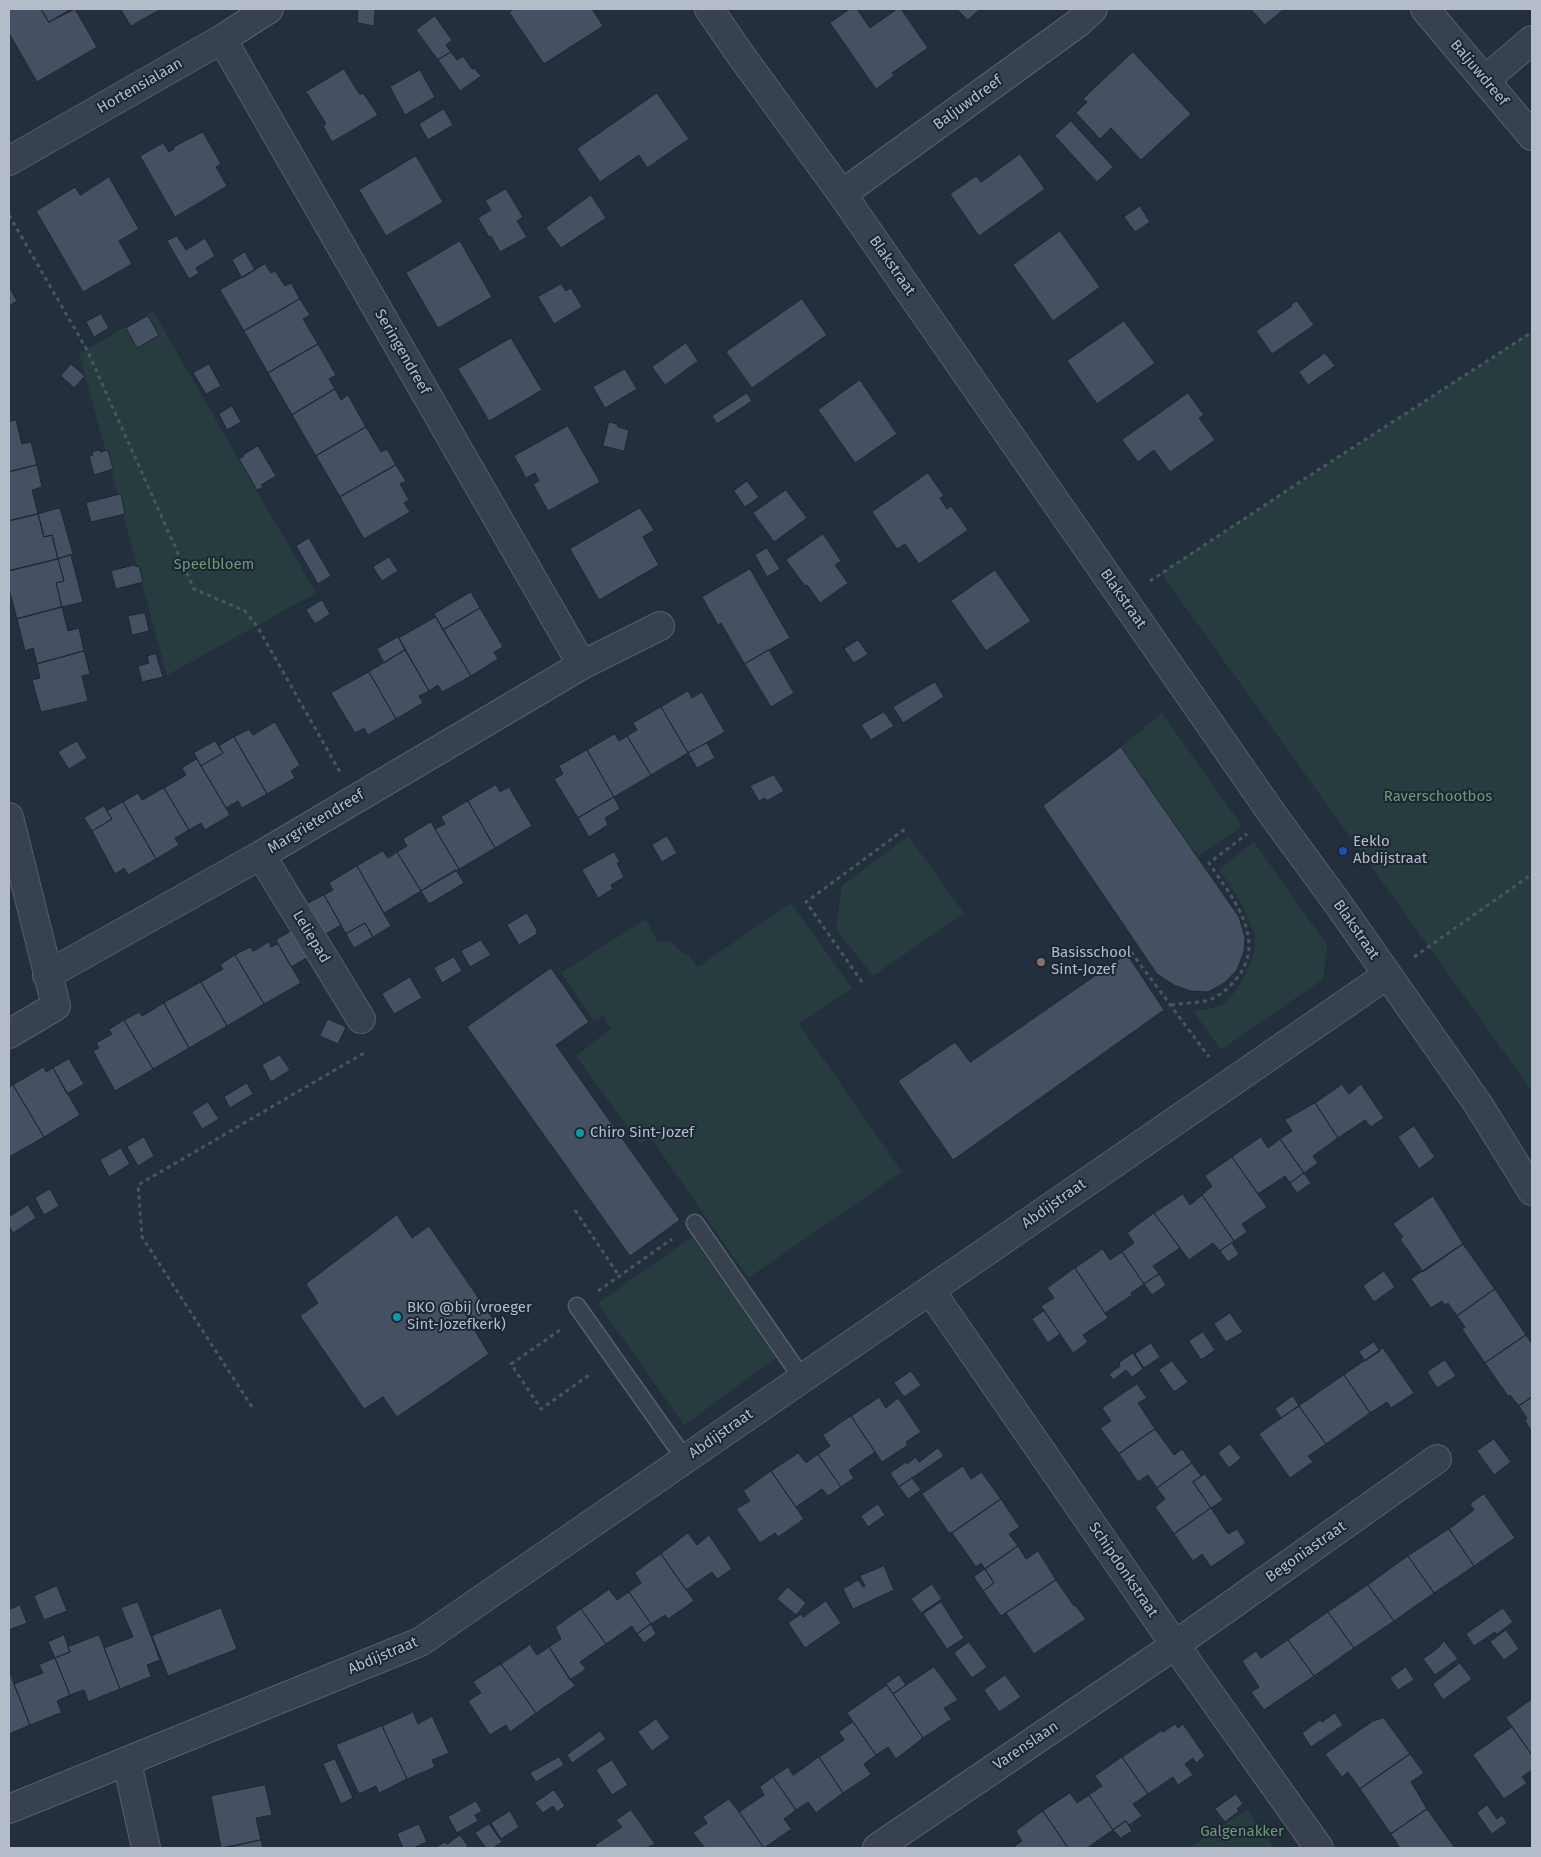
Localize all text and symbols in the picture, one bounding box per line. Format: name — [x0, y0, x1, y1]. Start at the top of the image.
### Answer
street label: Baljuwdreef — [1446, 36, 1512, 110]
street label: Hortensialaan — [94, 54, 186, 118]
street label: Baljuwdreef — [930, 72, 1006, 134]
street label: Blakstraat — [865, 233, 919, 299]
street label: Seringendreef — [370, 306, 434, 398]
park label: Speelbloem — [174, 556, 254, 574]
street label: Blakstraat — [1096, 566, 1150, 632]
street label: Margrietendreef — [265, 786, 367, 858]
park label: Raverschootbos — [1384, 788, 1492, 806]
place label: Eeklo Abdijstraat — [1353, 833, 1427, 868]
marker: Eeklo Abdijstraat — [1337, 845, 1349, 857]
street label: Blakstraat — [1329, 897, 1383, 963]
street label: Leliepad — [288, 908, 334, 966]
place label: Basisschool Sint-Jozef — [1051, 944, 1131, 979]
marker: Basisschool Sint-Jozef — [1035, 956, 1047, 968]
place label: Chiro Sint-Jozef — [590, 1124, 694, 1142]
marker: Chiro Sint-Jozef — [574, 1127, 586, 1139]
street label: Abdijstraat — [1018, 1175, 1090, 1233]
place label: BKO @bij (vroeger Sint-Jozefkerk) — [407, 1299, 532, 1334]
marker: BKO @bij (vroeger Sint-Jozefkerk) — [391, 1311, 403, 1323]
street label: Abdijstraat — [685, 1405, 757, 1463]
street label: Begoniastraat — [1262, 1518, 1350, 1586]
street label: Schipdonkstraat — [1085, 1519, 1161, 1621]
street label: Abdijstraat — [345, 1633, 421, 1679]
street label: Varenslaan — [990, 1718, 1062, 1774]
park label: Galgenakker — [1200, 1823, 1284, 1841]

